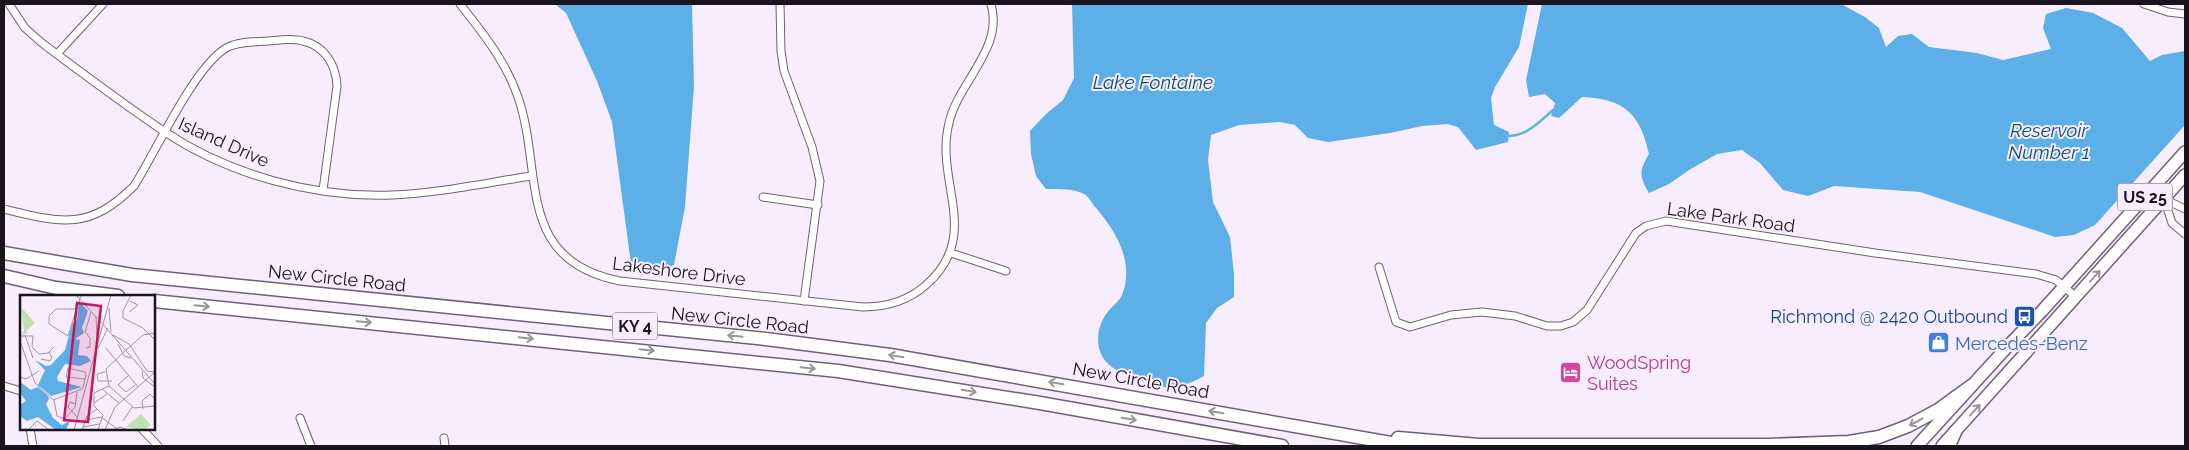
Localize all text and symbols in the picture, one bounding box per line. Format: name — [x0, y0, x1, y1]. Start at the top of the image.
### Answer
water label: Lake Fontaine — [1093, 71, 1213, 93]
street label: Island Drive — [175, 113, 273, 171]
water label: Reservoir Number 1 — [2008, 119, 2090, 163]
road number: US 25 — [2118, 183, 2172, 210]
street label: Lake Park Road — [1666, 198, 1796, 236]
street label: Lakeshore Drive — [611, 252, 747, 290]
street label: New Circle Road — [267, 260, 407, 296]
one-way arrow — [2089, 269, 2101, 282]
inset map — [20, 295, 155, 430]
one-way arrow — [194, 301, 210, 311]
street label: New Circle Road — [670, 302, 810, 338]
bus stop icon: Richmond @ 2420 Outbound — [2012, 304, 2036, 328]
place label: Richmond @ 2420 Outbound — [1770, 306, 2008, 327]
road number: KY 4 — [612, 312, 658, 340]
one-way arrow — [356, 317, 372, 327]
one-way arrow — [727, 331, 743, 341]
shop icon: Mercedes-Benz — [1927, 331, 1951, 355]
one-way arrow — [517, 333, 533, 343]
place label: Mercedes-Benz — [1955, 333, 2088, 354]
one-way arrow — [638, 345, 654, 355]
one-way arrow — [889, 350, 905, 360]
place label: WoodSpring Suites — [1587, 352, 1691, 394]
street label: New Circle Road — [1071, 358, 1211, 402]
hotel icon: WoodSpring Suites — [1559, 360, 1583, 384]
one-way arrow — [800, 363, 816, 373]
one-way arrow — [1049, 377, 1065, 387]
one-way arrow — [961, 386, 977, 396]
one-way arrow — [1969, 403, 1981, 416]
one-way arrow — [1209, 406, 1225, 416]
one-way arrow — [1121, 414, 1137, 424]
one-way arrow — [1909, 417, 1924, 427]

